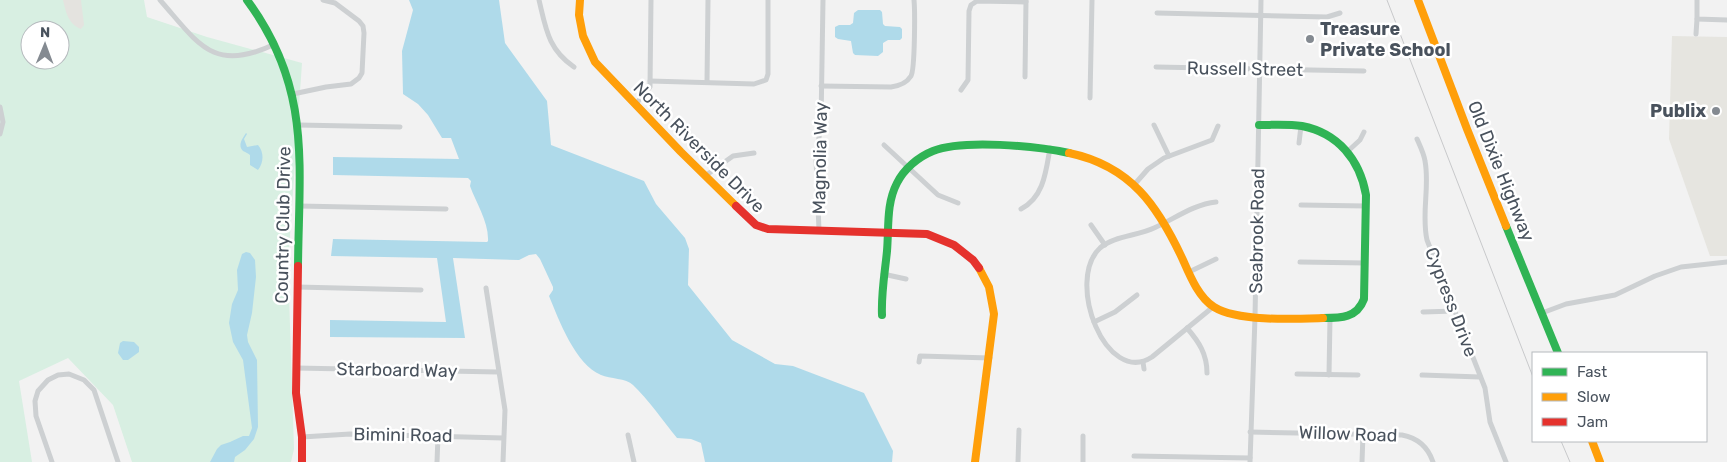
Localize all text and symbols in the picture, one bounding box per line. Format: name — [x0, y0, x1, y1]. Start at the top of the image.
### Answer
place label: Treasure Private School — [1320, 18, 1451, 61]
north arrow — [20, 20, 70, 70]
text: N — [40, 24, 50, 41]
marker: Treasure Private School — [1304, 33, 1316, 45]
street label: Russell Street — [1187, 57, 1303, 81]
street label: North Riverside Drive — [629, 77, 769, 217]
street label: Old Dixie Highway — [1463, 98, 1539, 245]
place label: Publix — [1650, 100, 1706, 122]
street label: Magnolia Way — [808, 101, 832, 215]
marker: Publix — [1710, 105, 1722, 117]
street label: Country Club Drive — [271, 146, 295, 304]
street label: Seabrook Road — [1245, 168, 1269, 294]
street label: Cypress Drive — [1420, 244, 1482, 360]
legend — [1532, 352, 1707, 442]
street label: Starboard Way — [336, 358, 458, 382]
text: Fast — [1577, 363, 1607, 381]
text: Slow — [1577, 388, 1610, 406]
text: Jam — [1577, 413, 1608, 431]
street label: Willow Road — [1298, 421, 1398, 447]
street label: Bimini Road — [353, 423, 453, 447]

